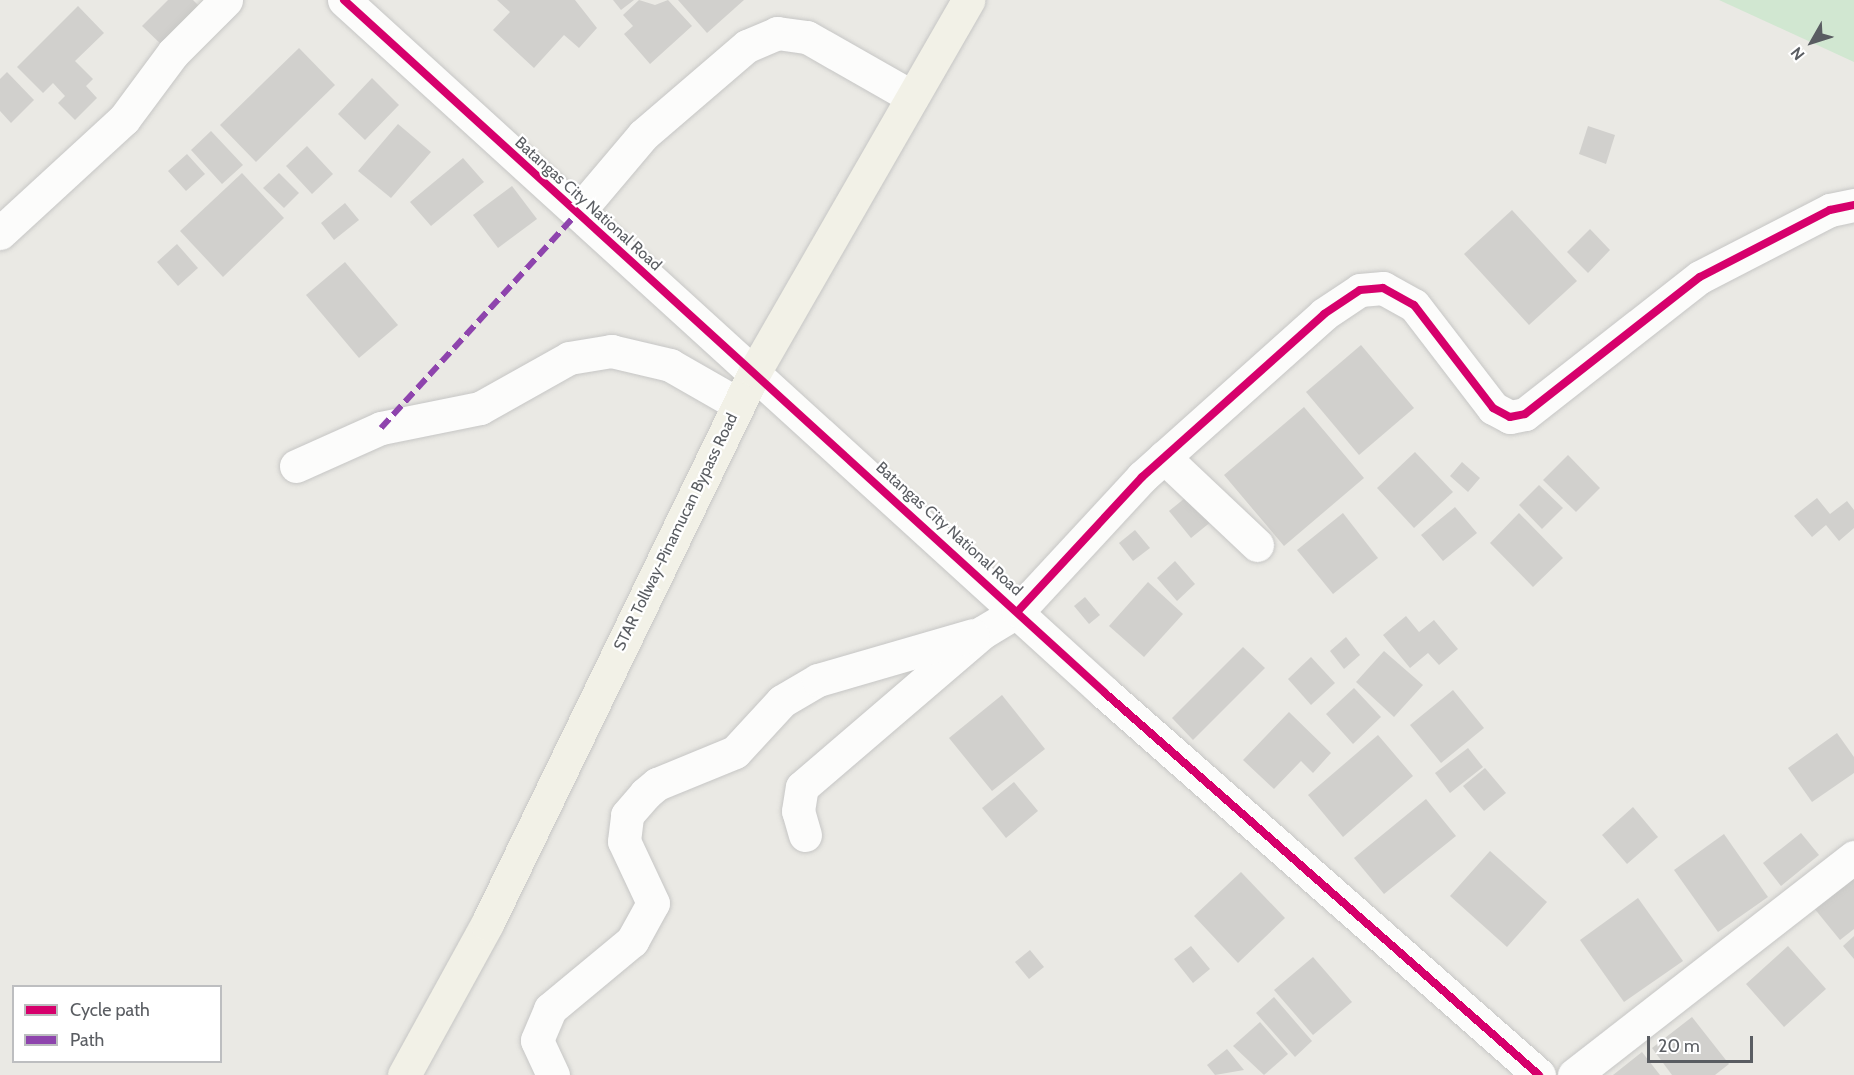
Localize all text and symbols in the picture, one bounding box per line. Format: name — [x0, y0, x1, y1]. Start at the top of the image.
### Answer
north arrow — [1782, 12, 1842, 72]
text: N — [1787, 43, 1809, 64]
street label: Batangas City National Road — [511, 133, 665, 275]
street label: STAR Tollway-Pinamucan Bypass Road — [610, 410, 742, 654]
street label: Batangas City National Road — [872, 458, 1026, 600]
legend — [12, 985, 222, 1063]
text: Cycle path — [70, 999, 150, 1021]
scale bar — [1650, 1024, 1756, 1062]
text: Path — [70, 1029, 104, 1051]
text: 20 m — [1658, 1035, 1700, 1057]

